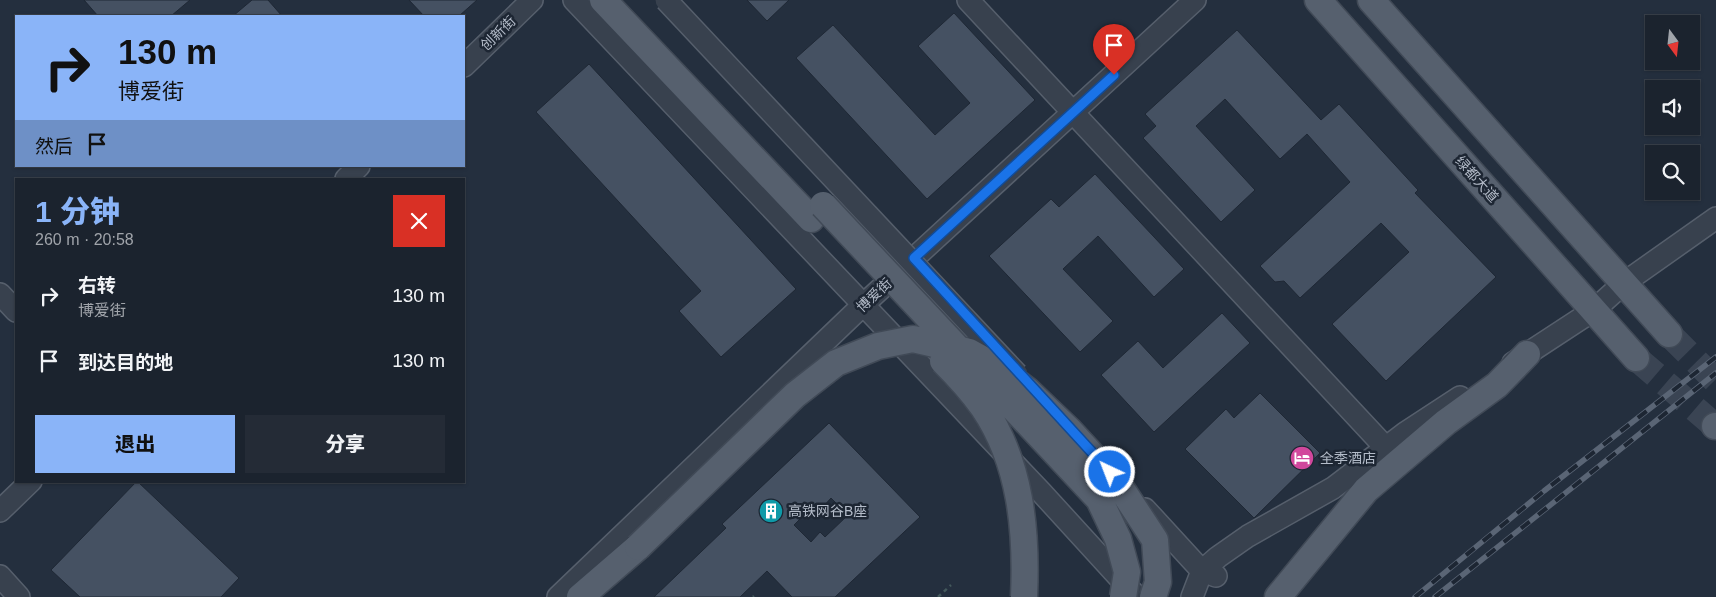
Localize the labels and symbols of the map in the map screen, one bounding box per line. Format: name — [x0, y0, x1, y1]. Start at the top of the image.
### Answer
street label: 创新街 — [477, 13, 519, 53]
north arrow — [1645, 15, 1700, 70]
pin — [1093, 24, 1135, 75]
street label: 绿都大道 — [1452, 153, 1502, 205]
street label: 博爱街 — [853, 275, 895, 315]
position arrow — [1083, 445, 1135, 497]
hotel icon: 全季酒店 — [1289, 445, 1315, 471]
place label: 全季酒店 — [1320, 450, 1376, 466]
building icon: 高铁网谷B座 — [758, 498, 784, 524]
place label: 高铁网谷B座 — [788, 503, 867, 519]

